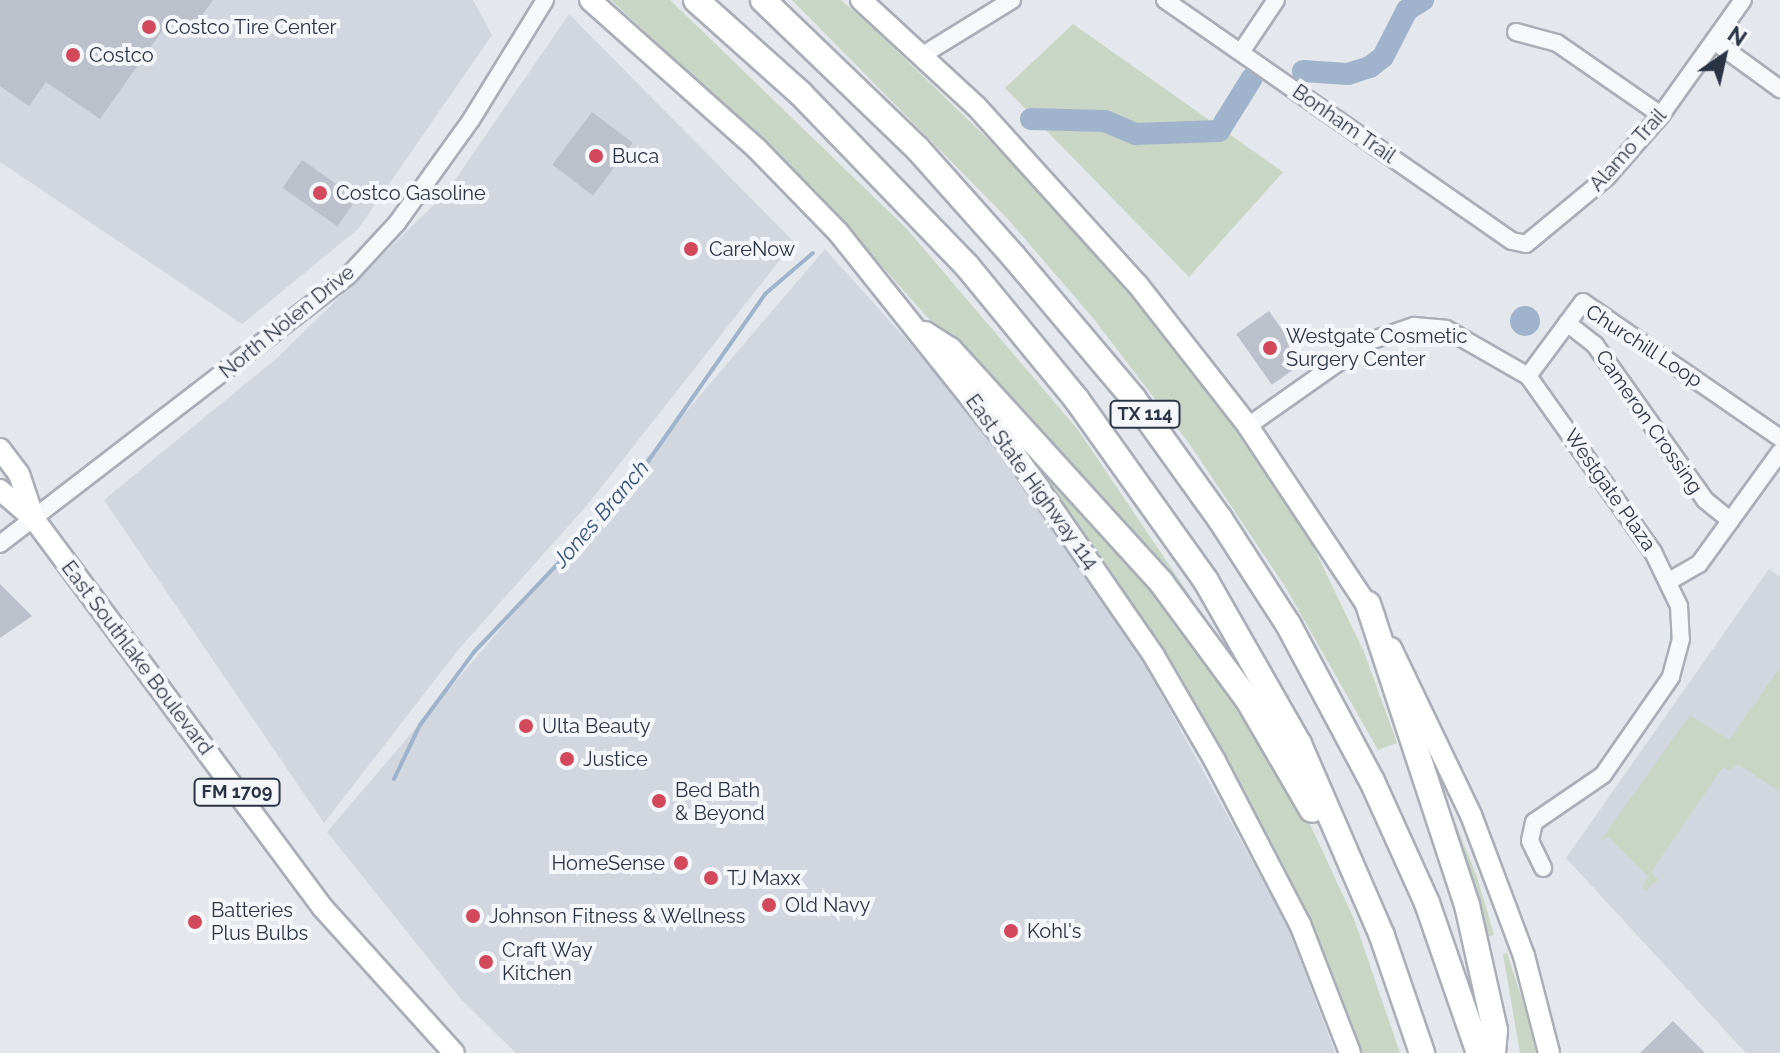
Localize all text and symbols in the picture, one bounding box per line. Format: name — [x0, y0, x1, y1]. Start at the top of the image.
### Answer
place label: Costco Tire Center — [165, 15, 337, 39]
north arrow — [1684, 16, 1764, 96]
marker: Costco Tire Center — [140, 18, 158, 36]
text: N — [1723, 21, 1752, 52]
place label: Costco — [89, 43, 154, 67]
marker: Costco — [64, 46, 82, 64]
street label: Bonham Trail — [1288, 79, 1400, 169]
street label: Alamo Trail — [1585, 104, 1671, 196]
place label: Buca — [612, 144, 659, 168]
marker: Buca — [587, 147, 605, 165]
place label: Costco Gasoline — [336, 181, 486, 205]
marker: Costco Gasoline — [311, 184, 329, 202]
place label: CareNow — [709, 237, 795, 261]
marker: CareNow — [680, 238, 702, 260]
street label: North Nolen Drive — [215, 260, 359, 384]
street label: Churchill Loop — [1581, 299, 1707, 393]
place label: Westgate Cosmetic Surgery Center — [1286, 324, 1467, 371]
marker: Westgate Cosmetic Surgery Center — [1261, 339, 1279, 357]
street label: Cameron Crossing — [1590, 345, 1708, 499]
street label: East State Highway 114 — [960, 390, 1104, 574]
road number: TX 114 — [1109, 400, 1181, 428]
street label: Westgate Plaza — [1559, 424, 1661, 556]
water label: Jones Branch — [547, 455, 655, 573]
street label: East Southlake Boulevard — [56, 556, 218, 760]
place label: Ulta Beauty — [542, 714, 650, 738]
marker: Ulta Beauty — [517, 717, 535, 735]
place label: Justice — [583, 747, 648, 771]
marker: Justice — [558, 750, 576, 768]
road number: FM 1709 — [193, 778, 281, 806]
place label: Bed Bath & Beyond — [675, 778, 765, 825]
marker: Bed Bath & Beyond — [650, 792, 668, 810]
place label: HomeSense — [552, 851, 665, 875]
marker: HomeSense — [672, 854, 690, 872]
place label: TJ Maxx — [727, 866, 800, 890]
marker: TJ Maxx — [702, 869, 720, 887]
place label: Old Navy — [785, 893, 870, 917]
marker: Old Navy — [760, 896, 778, 914]
place label: Batteries Plus Bulbs — [211, 898, 308, 945]
place label: Johnson Fitness & Wellness — [489, 904, 746, 928]
marker: Johnson Fitness & Wellness — [464, 907, 482, 925]
marker: Batteries Plus Bulbs — [186, 913, 204, 931]
place label: Kohl's — [1027, 919, 1081, 943]
marker: Kohl's — [1002, 922, 1020, 940]
place label: Craft Way Kitchen — [502, 938, 593, 985]
marker: Craft Way Kitchen — [477, 953, 495, 971]

